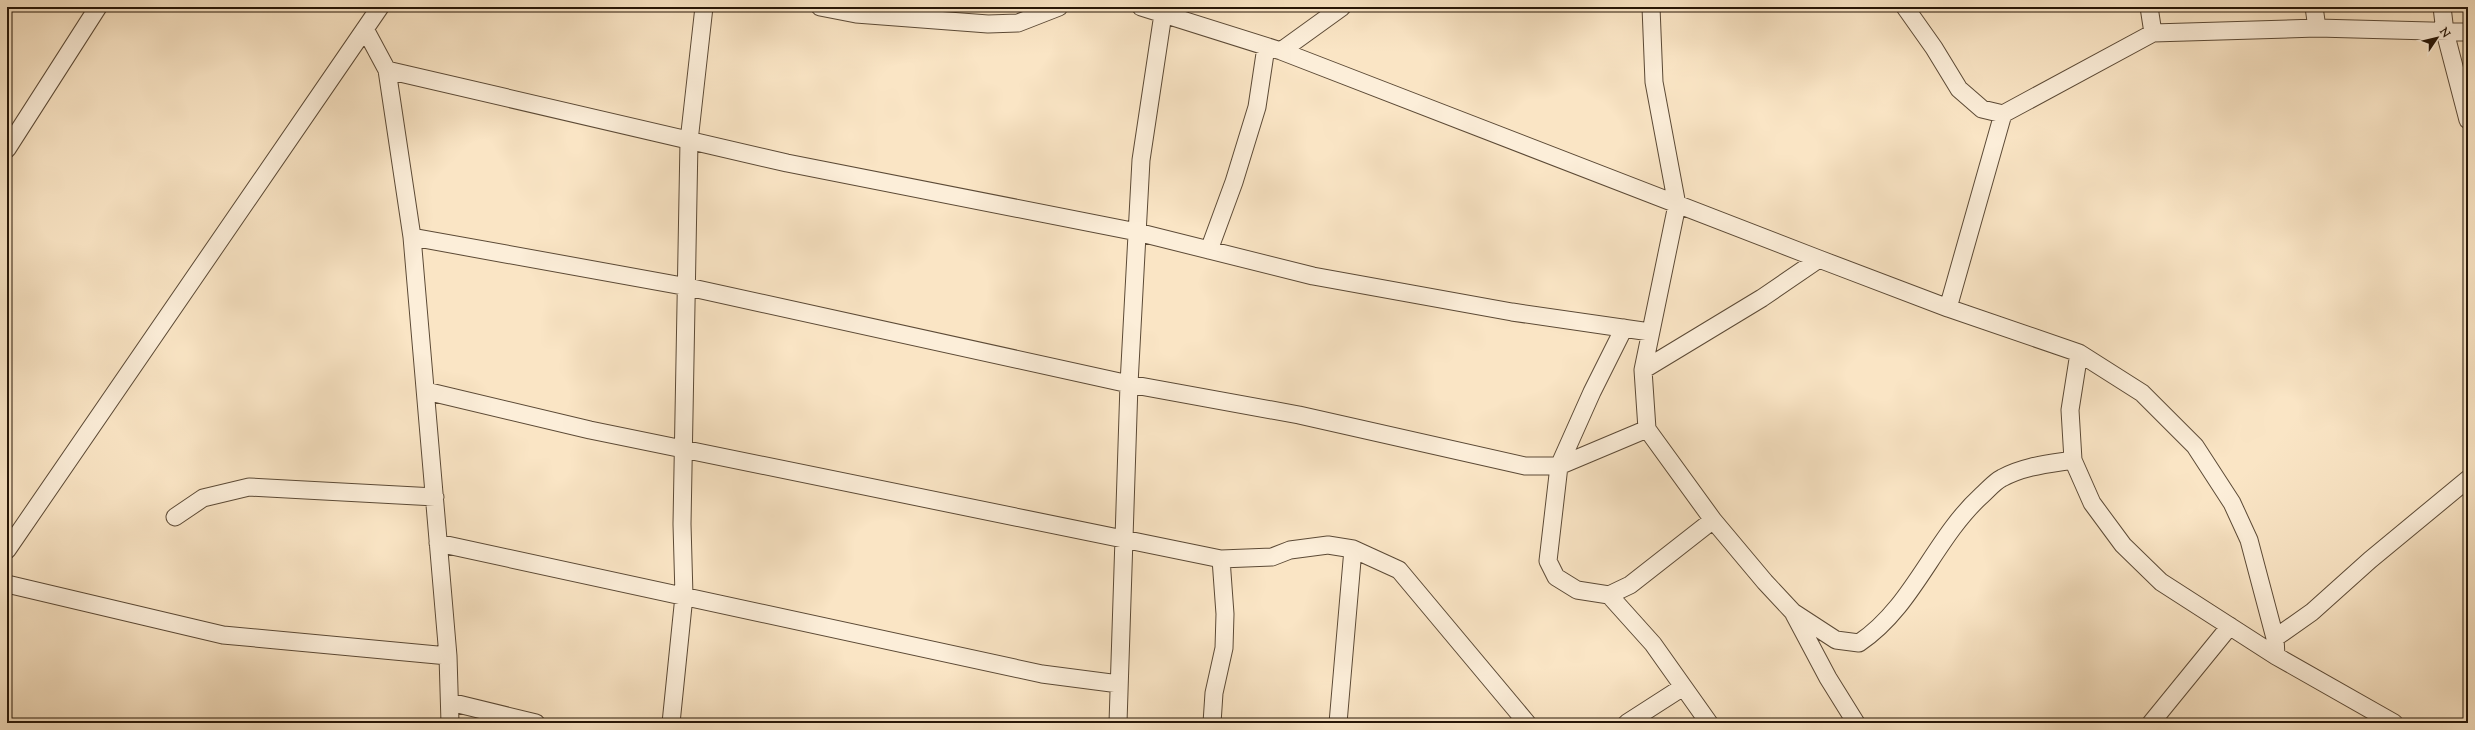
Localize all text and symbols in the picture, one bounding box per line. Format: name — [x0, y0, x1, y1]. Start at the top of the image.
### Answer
north arrow — [2417, 18, 2457, 58]
text: N — [2435, 24, 2454, 41]

